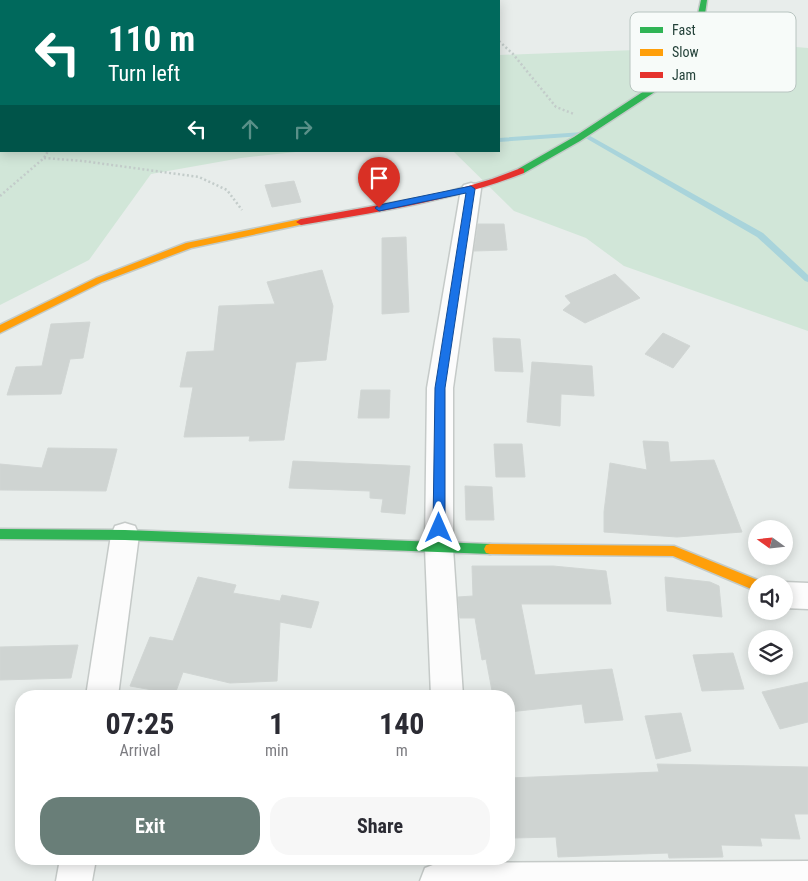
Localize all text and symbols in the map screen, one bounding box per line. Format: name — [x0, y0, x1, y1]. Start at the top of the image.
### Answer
legend — [630, 12, 796, 92]
text: 110 m — [108, 19, 195, 60]
icon: left — [25, 20, 90, 85]
text: Fast — [672, 22, 696, 38]
text: Slow — [672, 44, 699, 60]
text: Turn left — [108, 61, 180, 86]
text: Jam — [672, 67, 696, 83]
icon: left — [183, 115, 211, 143]
icon: ahead — [236, 115, 264, 143]
icon: right — [289, 115, 317, 143]
pin — [358, 157, 400, 208]
icon: arrive — [365, 164, 393, 192]
position arrow — [412, 501, 464, 553]
north arrow — [748, 520, 792, 565]
map controls — [748, 520, 793, 675]
button: sound — [748, 575, 793, 620]
button: layers — [748, 630, 793, 675]
text: 07:25 — [106, 706, 174, 741]
text: 1 — [269, 706, 284, 741]
text: 140 — [379, 706, 424, 741]
text: Arrival — [120, 741, 160, 760]
text: min — [265, 741, 288, 760]
text: m — [396, 741, 408, 760]
button: Exit — [40, 797, 260, 855]
button: Share — [270, 797, 490, 855]

